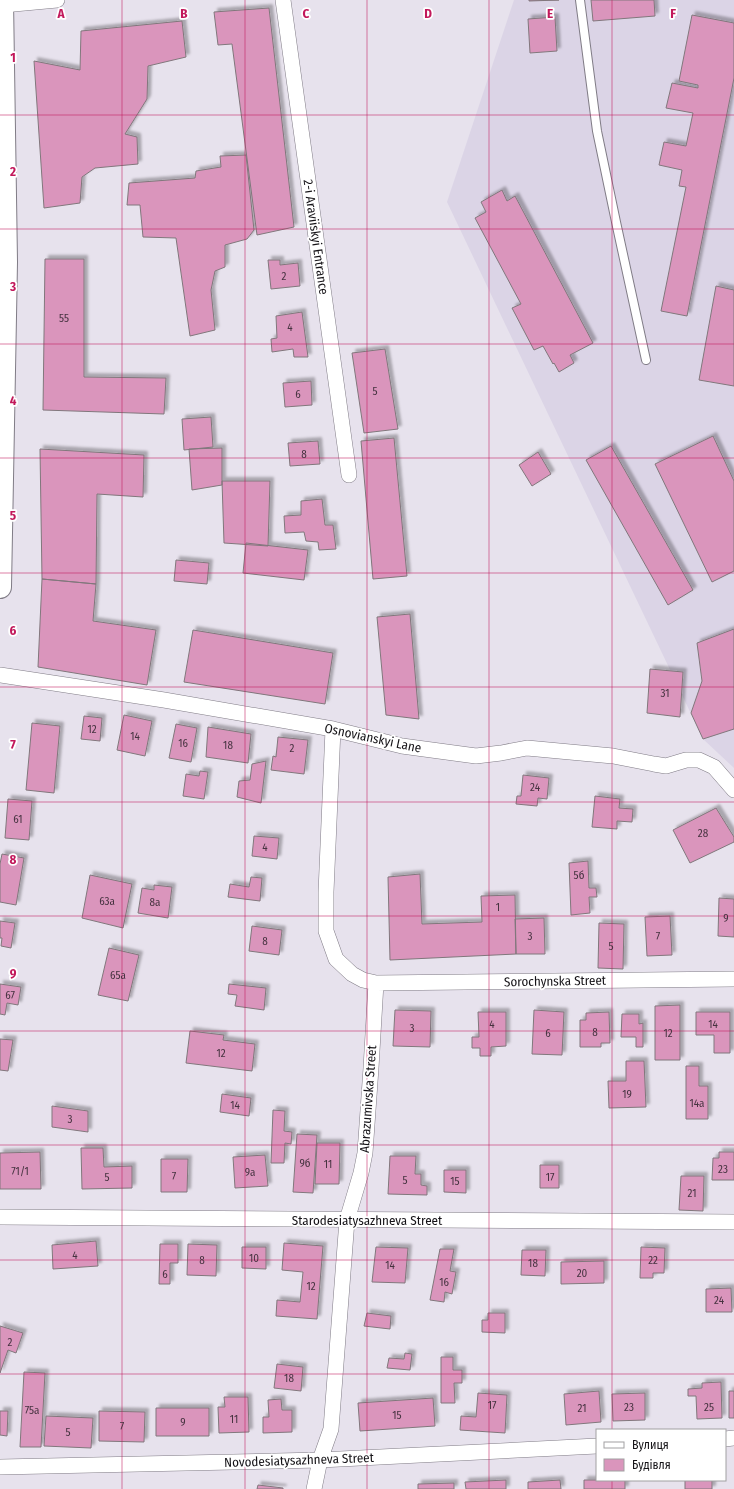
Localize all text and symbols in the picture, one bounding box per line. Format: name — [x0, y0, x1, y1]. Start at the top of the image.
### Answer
text: A — [56, 6, 65, 21]
text: B — [180, 6, 188, 21]
text: C — [303, 6, 310, 21]
text: D — [424, 6, 432, 21]
text: E — [547, 6, 553, 21]
text: F — [670, 6, 676, 21]
text: 1 — [10, 50, 16, 65]
text: 2 — [9, 164, 16, 179]
street label: 2-i Araviiskyi Entrance — [300, 178, 332, 296]
house number: 2 — [282, 270, 287, 283]
text: 3 — [9, 279, 16, 294]
house number: 55 — [59, 312, 69, 325]
house number: 4 — [287, 321, 293, 334]
house number: 5 — [372, 385, 378, 398]
house number: 6 — [295, 388, 301, 401]
text: 4 — [10, 393, 17, 408]
house number: 8 — [301, 448, 307, 461]
text: 5 — [10, 508, 16, 523]
text: 6 — [10, 623, 17, 638]
house number: 31 — [661, 687, 670, 700]
street label: Osnovianskyi Lane — [323, 720, 423, 756]
house number: 12 — [87, 723, 97, 736]
house number: 14 — [130, 730, 140, 743]
text: 7 — [10, 737, 16, 752]
house number: 16 — [178, 737, 188, 750]
house number: 18 — [223, 739, 233, 752]
house number: 2 — [290, 742, 295, 755]
house number: 24 — [530, 781, 541, 794]
house number: 61 — [13, 813, 23, 826]
house number: 28 — [698, 827, 709, 840]
house number: 4 — [262, 841, 268, 854]
text: 8 — [10, 852, 17, 867]
house number: 5б — [574, 869, 585, 882]
house number: 63а — [99, 895, 115, 908]
house number: 8а — [150, 896, 160, 909]
house number: 1 — [496, 901, 500, 914]
house number: 9 — [723, 912, 729, 925]
house number: 3 — [528, 930, 533, 943]
house number: 7 — [656, 930, 661, 943]
house number: 8 — [262, 935, 268, 948]
house number: 5 — [608, 940, 614, 953]
text: 9 — [10, 966, 17, 981]
house number: 65а — [110, 969, 126, 982]
street label: Sorochynska Street — [504, 973, 607, 989]
house number: 67 — [5, 989, 15, 1002]
house number: 4 — [489, 1018, 495, 1031]
house number: 14 — [708, 1018, 718, 1031]
house number: 3 — [410, 1022, 415, 1035]
house number: 8 — [592, 1026, 598, 1039]
house number: 6 — [545, 1027, 551, 1040]
house number: 12 — [663, 1027, 673, 1040]
street label: Abrazumivska Street — [357, 1044, 379, 1153]
house number: 12 — [216, 1047, 226, 1060]
house number: 19 — [622, 1088, 632, 1101]
house number: 14а — [689, 1097, 705, 1110]
house number: 14 — [230, 1099, 240, 1112]
house number: 3 — [68, 1113, 73, 1126]
house number: 9б — [299, 1157, 311, 1170]
house number: 11 — [324, 1158, 332, 1171]
house number: 23 — [718, 1163, 728, 1176]
house number: 71/1 — [11, 1165, 29, 1178]
house number: 9а — [245, 1166, 255, 1179]
house number: 7 — [172, 1170, 177, 1183]
house number: 5 — [104, 1171, 110, 1184]
house number: 17 — [546, 1171, 555, 1184]
house number: 5 — [402, 1174, 408, 1187]
house number: 15 — [450, 1175, 460, 1188]
house number: 21 — [688, 1187, 696, 1200]
street label: Starodesiatysazhneva Street — [292, 1213, 443, 1228]
house number: 4 — [72, 1249, 78, 1262]
house number: 10 — [249, 1252, 259, 1265]
house number: 8 — [199, 1254, 205, 1267]
house number: 22 — [648, 1254, 658, 1267]
house number: 18 — [528, 1257, 538, 1270]
house number: 14 — [385, 1259, 395, 1272]
house number: 20 — [577, 1267, 588, 1280]
house number: 6 — [162, 1268, 168, 1281]
house number: 16 — [439, 1276, 449, 1289]
house number: 12 — [306, 1280, 316, 1293]
house number: 24 — [714, 1294, 725, 1307]
house number: 2 — [8, 1336, 13, 1349]
house number: 18 — [284, 1372, 294, 1385]
house number: 17 — [488, 1399, 497, 1412]
house number: 23 — [624, 1401, 634, 1414]
house number: 25 — [704, 1401, 714, 1414]
house number: 21 — [578, 1402, 586, 1415]
house number: 75а — [25, 1404, 39, 1417]
house number: 15 — [392, 1409, 402, 1422]
house number: 11 — [230, 1413, 238, 1426]
house number: 9 — [180, 1416, 186, 1429]
house number: 7 — [120, 1420, 125, 1433]
house number: 5 — [65, 1426, 71, 1439]
legend — [596, 1429, 726, 1481]
text: Вулиця — [632, 1438, 669, 1452]
street label: Novodesiatysazhneva Street — [224, 1450, 375, 1470]
text: Будівля — [632, 1458, 671, 1472]

